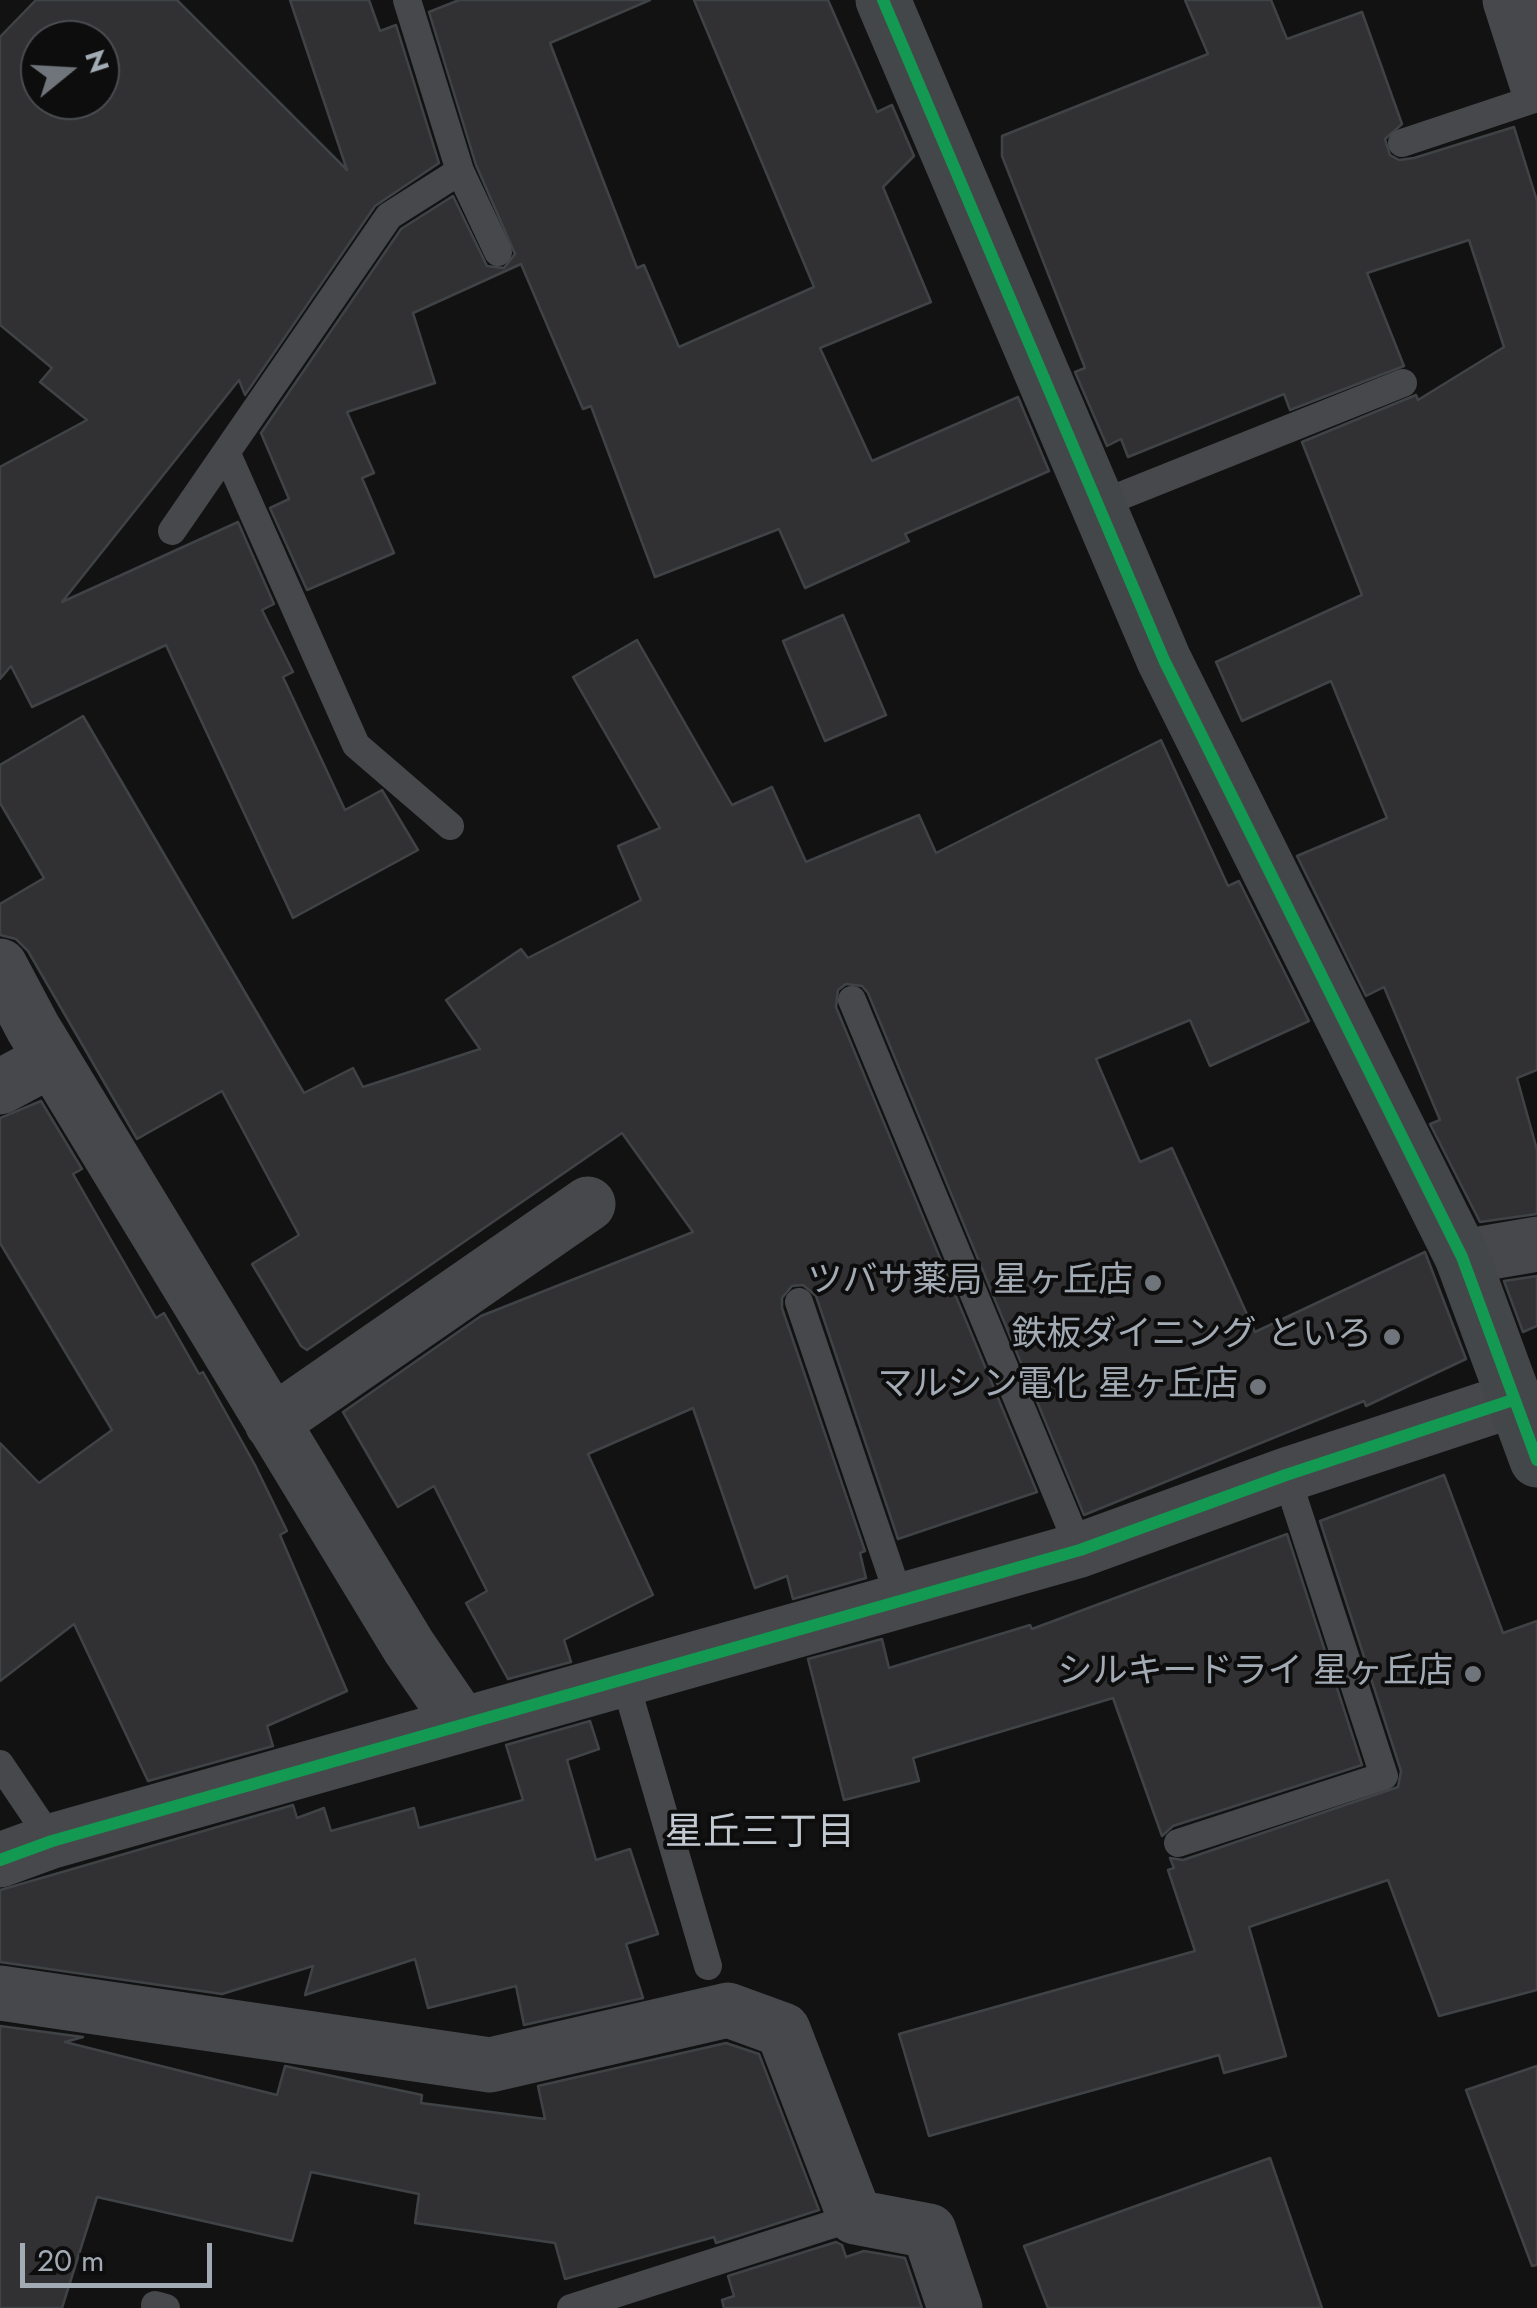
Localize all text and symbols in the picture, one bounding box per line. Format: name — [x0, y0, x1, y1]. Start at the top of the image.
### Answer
north arrow — [20, 20, 120, 120]
text: N — [74, 44, 120, 78]
place label: ツバサ薬局 星ヶ丘店 — [808, 1262, 1133, 1304]
marker: ツバサ薬局 星ヶ丘店 — [1142, 1272, 1164, 1294]
place label: 鉄板ダイニング といろ — [1012, 1316, 1372, 1358]
marker: 鉄板ダイニング といろ — [1381, 1326, 1403, 1348]
place label: マルシン電化 星ヶ丘店 — [878, 1366, 1238, 1408]
marker: マルシン電化 星ヶ丘店 — [1247, 1376, 1269, 1398]
place label: シルキードライ 星ヶ丘店 — [1058, 1653, 1453, 1695]
marker: シルキードライ 星ヶ丘店 — [1462, 1663, 1484, 1685]
district label: 星丘三丁目 — [665, 1812, 855, 1858]
scale bar — [25, 2223, 218, 2285]
text: 20 m — [37, 2239, 104, 2282]

